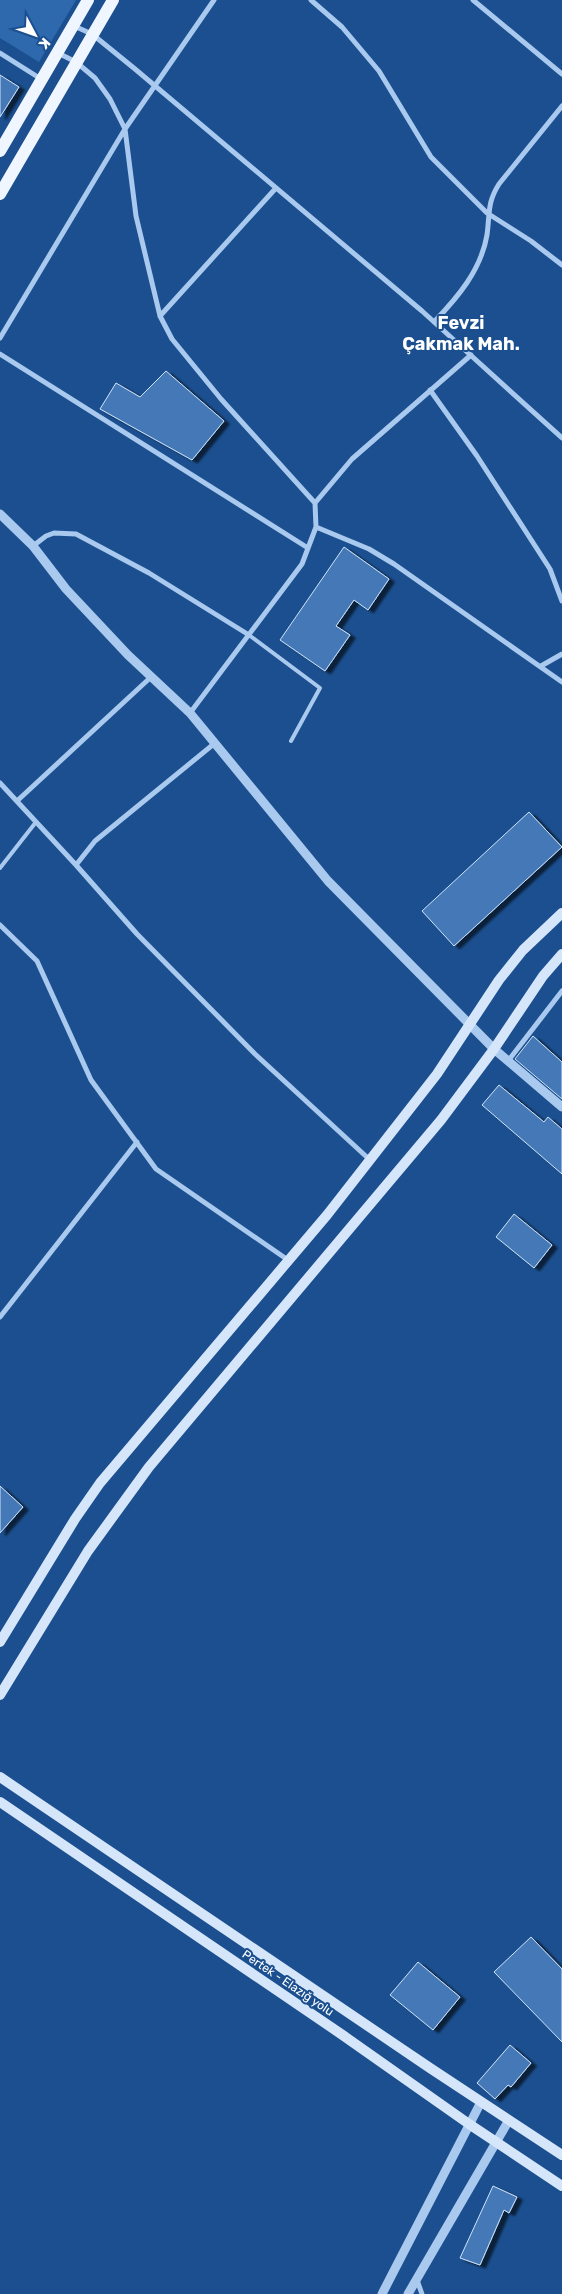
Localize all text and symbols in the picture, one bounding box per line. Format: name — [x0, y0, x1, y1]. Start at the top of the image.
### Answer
north arrow — [10, 10, 60, 60]
text: K — [35, 34, 54, 53]
district label: Fevzi Çakmak Mah. — [402, 312, 520, 355]
street label: Pertek - Elazığ yolu — [240, 1947, 336, 2019]

